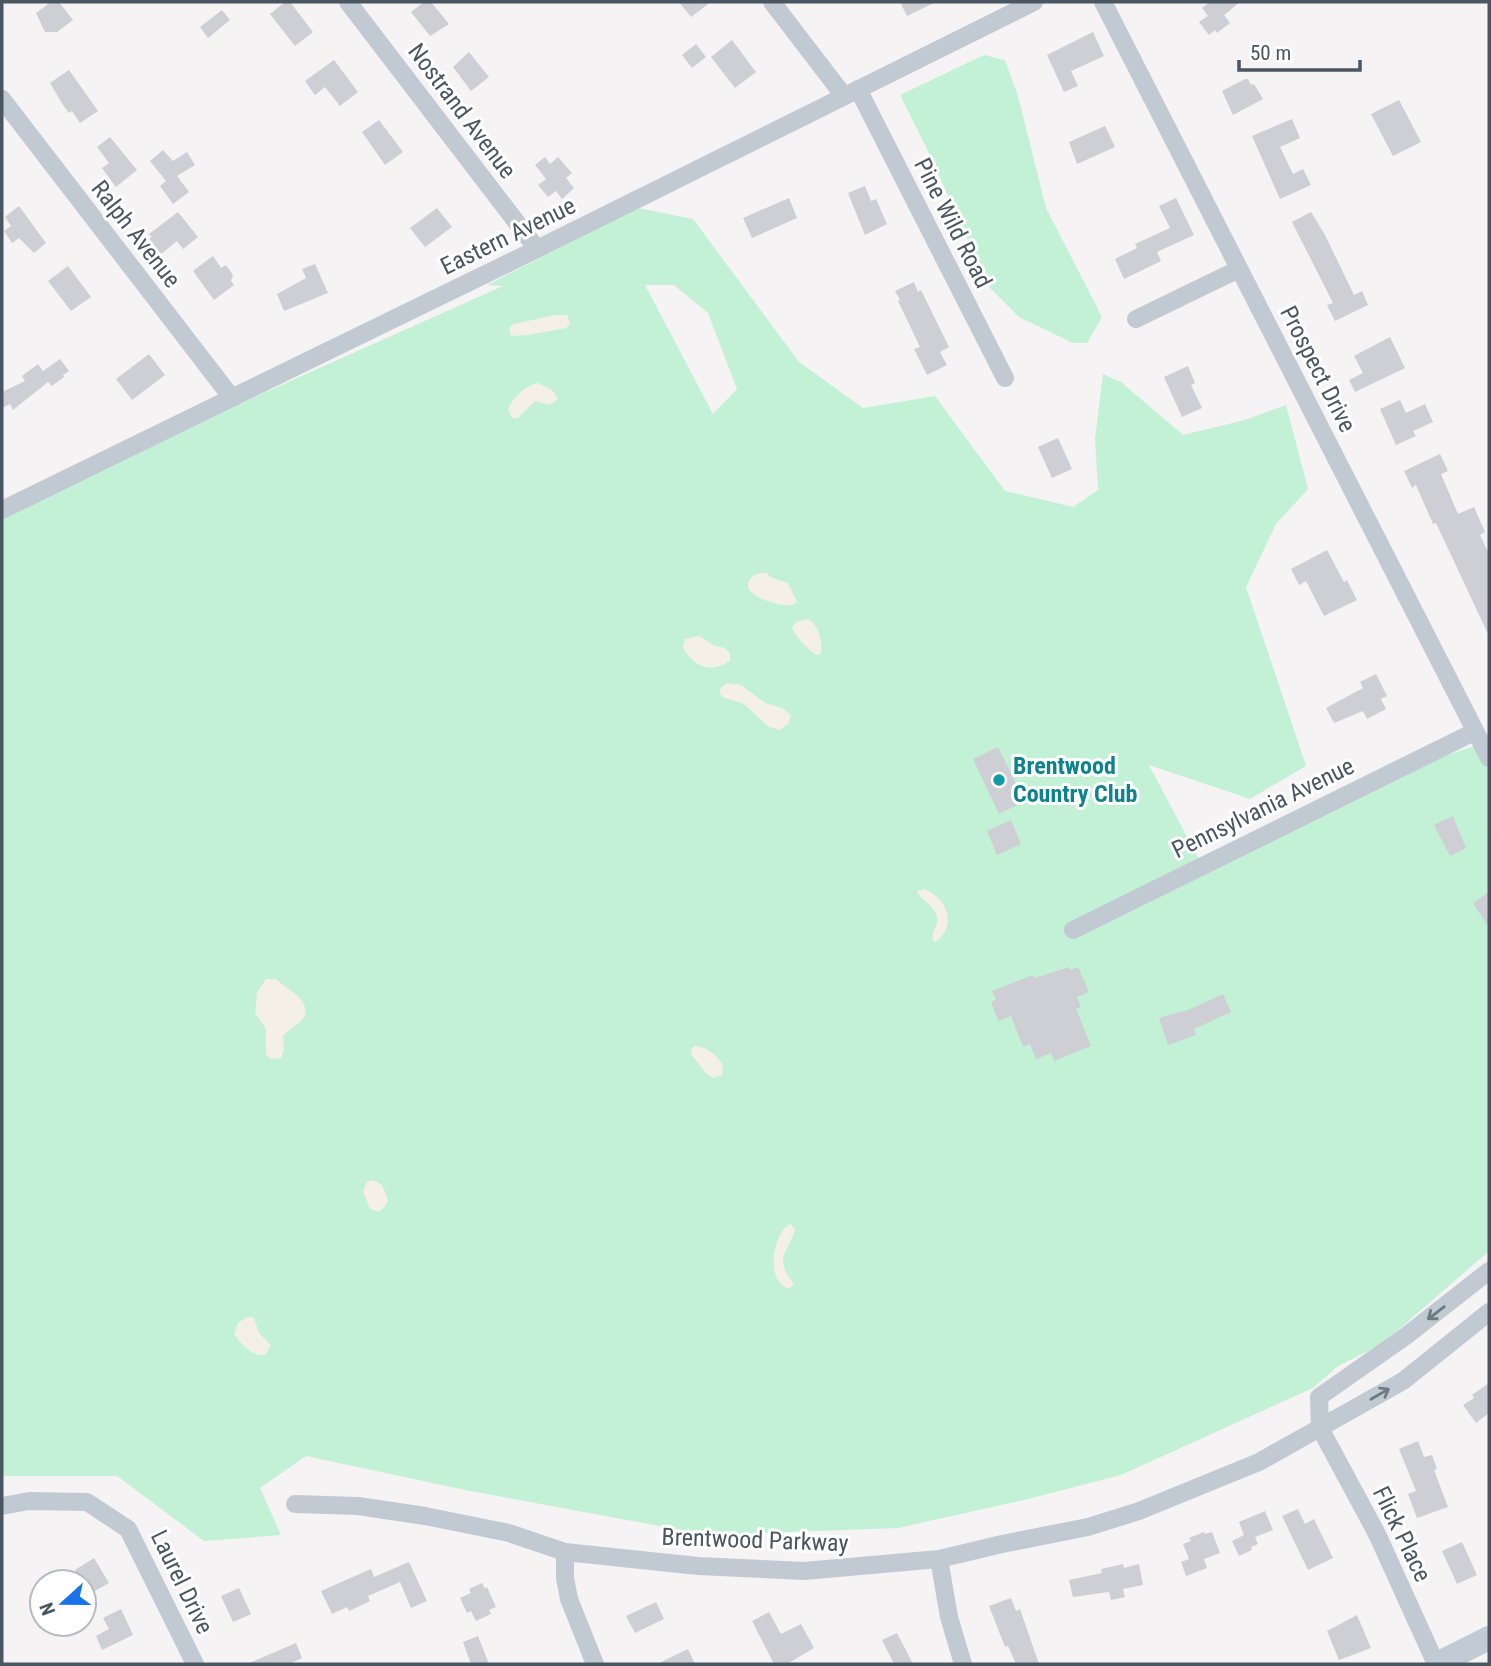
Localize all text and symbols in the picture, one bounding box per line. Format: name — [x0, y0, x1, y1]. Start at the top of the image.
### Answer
scale bar — [1239, 28, 1360, 72]
street label: Nostrand Avenue — [402, 38, 522, 184]
text: 50 m — [1250, 41, 1291, 65]
street label: Pine Wild Road — [908, 153, 998, 293]
street label: Ralph Avenue — [86, 175, 186, 293]
street label: Eastern Avenue — [436, 191, 580, 281]
street label: Prospect Drive — [1274, 301, 1362, 437]
place label: Brentwood Country Club — [1013, 752, 1137, 808]
street label: Pennsylvania Avenue — [1167, 752, 1359, 864]
marker: Brentwood Country Club — [991, 772, 1007, 788]
one-way arrow — [1427, 1305, 1445, 1321]
one-way arrow — [1369, 1387, 1390, 1400]
street label: Flick Place — [1367, 1482, 1437, 1586]
street label: Brentwood Parkway — [661, 1523, 849, 1557]
street label: Laurel Drive — [145, 1526, 219, 1638]
north arrow — [28, 1568, 98, 1638]
text: N — [35, 1599, 60, 1618]

